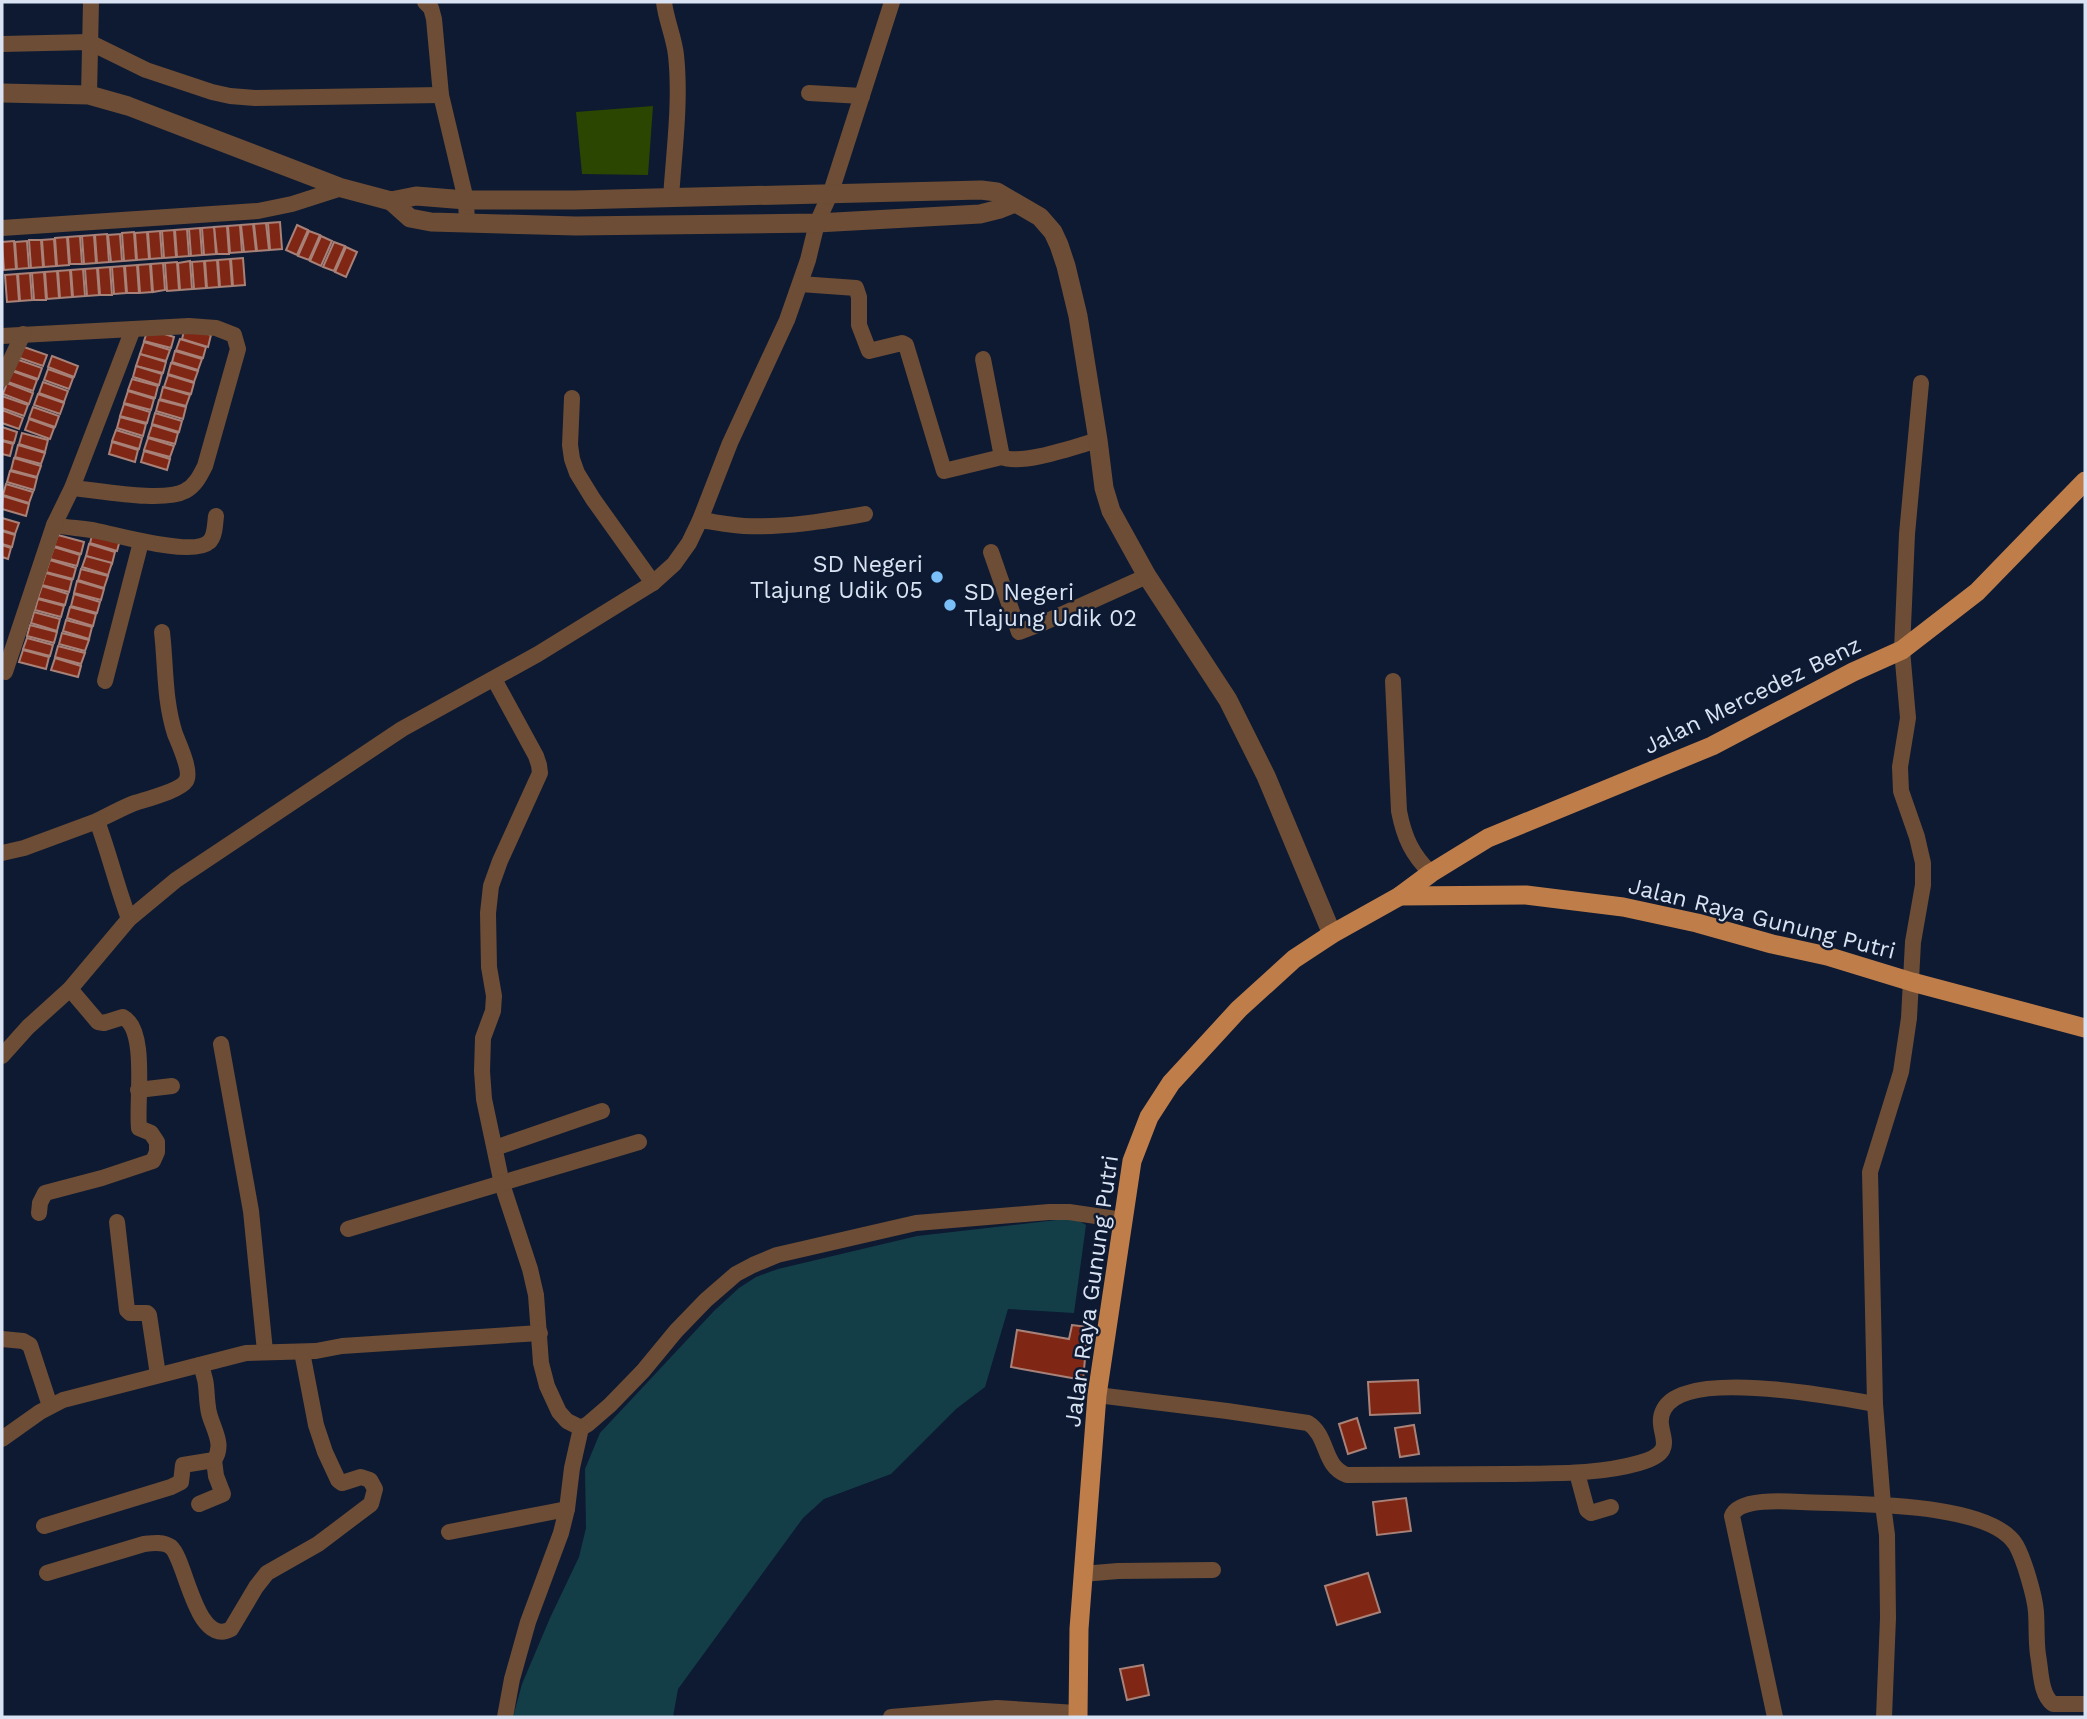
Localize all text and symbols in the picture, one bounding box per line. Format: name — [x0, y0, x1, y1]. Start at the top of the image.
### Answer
place label: SD Negeri Tlajung Udik 05 — [750, 551, 923, 604]
marker: SD Negeri Tlajung Udik 05 — [929, 569, 945, 585]
place label: SD Negeri Tlajung Udik 02 — [964, 579, 1137, 632]
marker: SD Negeri Tlajung Udik 02 — [942, 597, 958, 613]
street label: Jalan Mercedez Benz — [1639, 631, 1865, 760]
street label: Jalan Raya Gunung Putri — [1626, 872, 1898, 965]
street label: Jalan Raya Gunung Putri — [1059, 1153, 1124, 1429]

